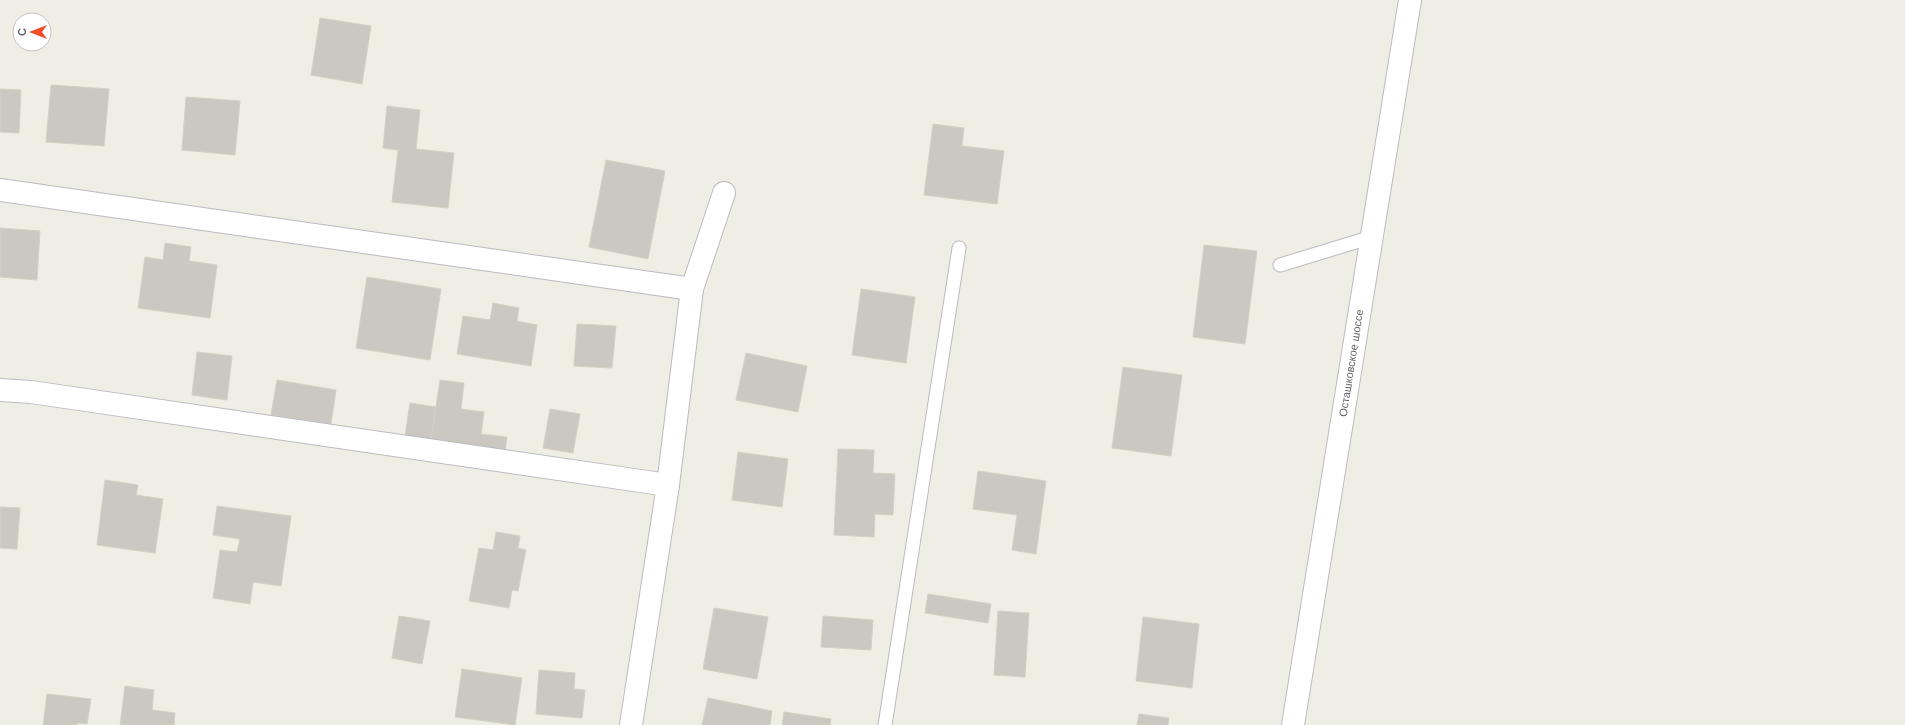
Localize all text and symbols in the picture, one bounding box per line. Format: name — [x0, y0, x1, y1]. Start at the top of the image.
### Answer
north arrow — [12, 12, 52, 52]
text: С — [16, 28, 28, 36]
street label: Осташковское шоссе — [1337, 308, 1365, 418]

